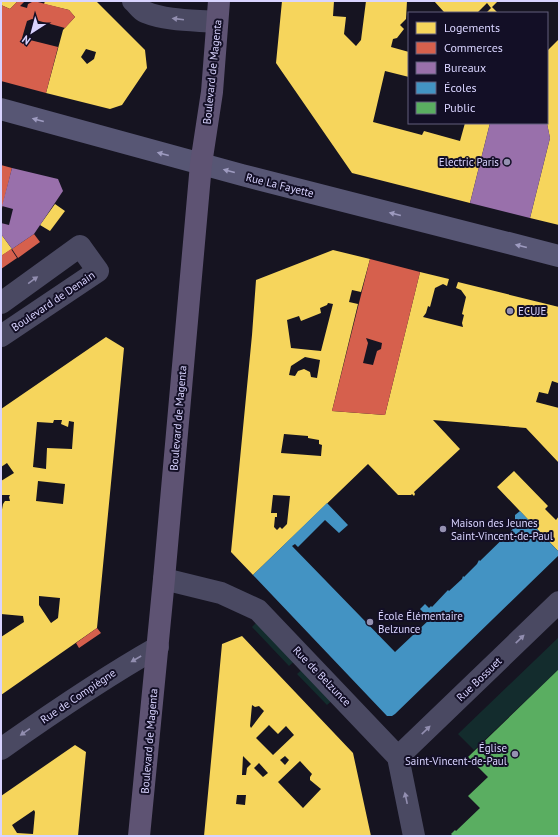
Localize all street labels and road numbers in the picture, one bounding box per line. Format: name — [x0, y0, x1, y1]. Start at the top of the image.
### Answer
street label: Boulevard de Magenta — [200, 19, 224, 125]
street label: Rue La Fayette — [245, 170, 316, 200]
street label: Boulevard de Denain — [9, 268, 97, 334]
street label: Boulevard de Magenta — [166, 365, 190, 471]
street label: Rue de Belzunce — [290, 643, 354, 709]
street label: Rue Bossuet — [453, 654, 505, 704]
street label: Rue de Compiègne — [38, 665, 119, 726]
street label: Boulevard de Magenta — [137, 688, 161, 794]

